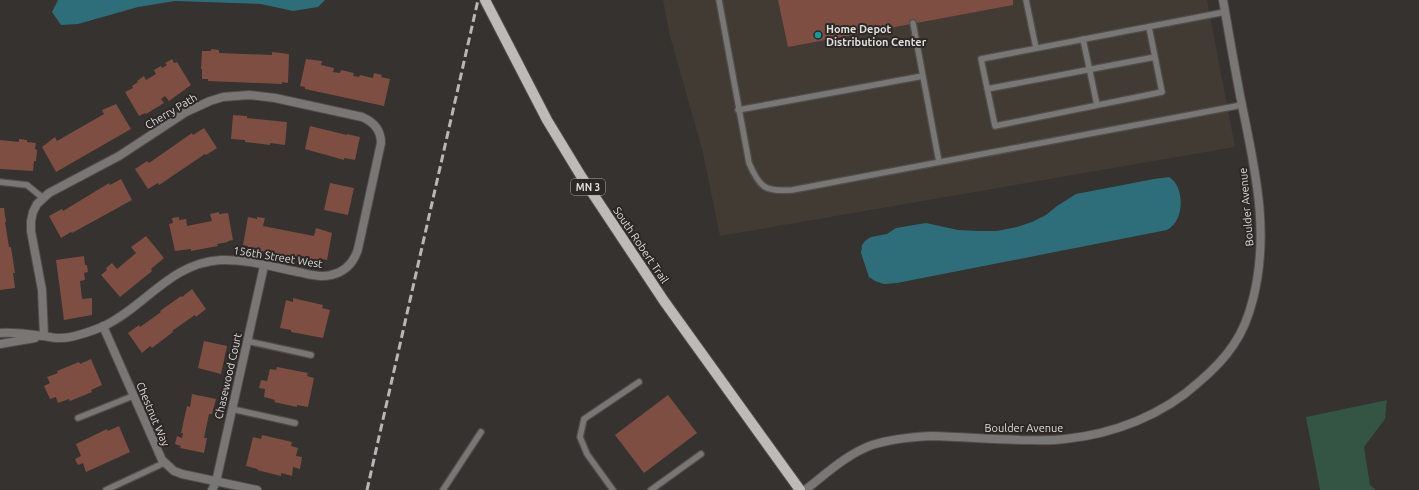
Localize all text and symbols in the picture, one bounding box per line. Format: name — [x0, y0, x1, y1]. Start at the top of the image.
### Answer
place label: Home Depot Distribution Center — [826, 23, 927, 48]
marker: Home Depot Distribution Center — [813, 30, 823, 40]
street label: Cherry Path — [143, 91, 199, 131]
street label: Boulder Avenue — [1237, 167, 1255, 247]
road number: MN 3 — [571, 179, 605, 195]
street label: South Robert Trail — [611, 205, 671, 286]
street label: 156th Street West — [233, 244, 324, 270]
street label: Chasewood Court — [212, 331, 244, 420]
street label: Chestnut Way — [134, 380, 172, 449]
street label: Boulder Avenue — [985, 422, 1063, 434]

